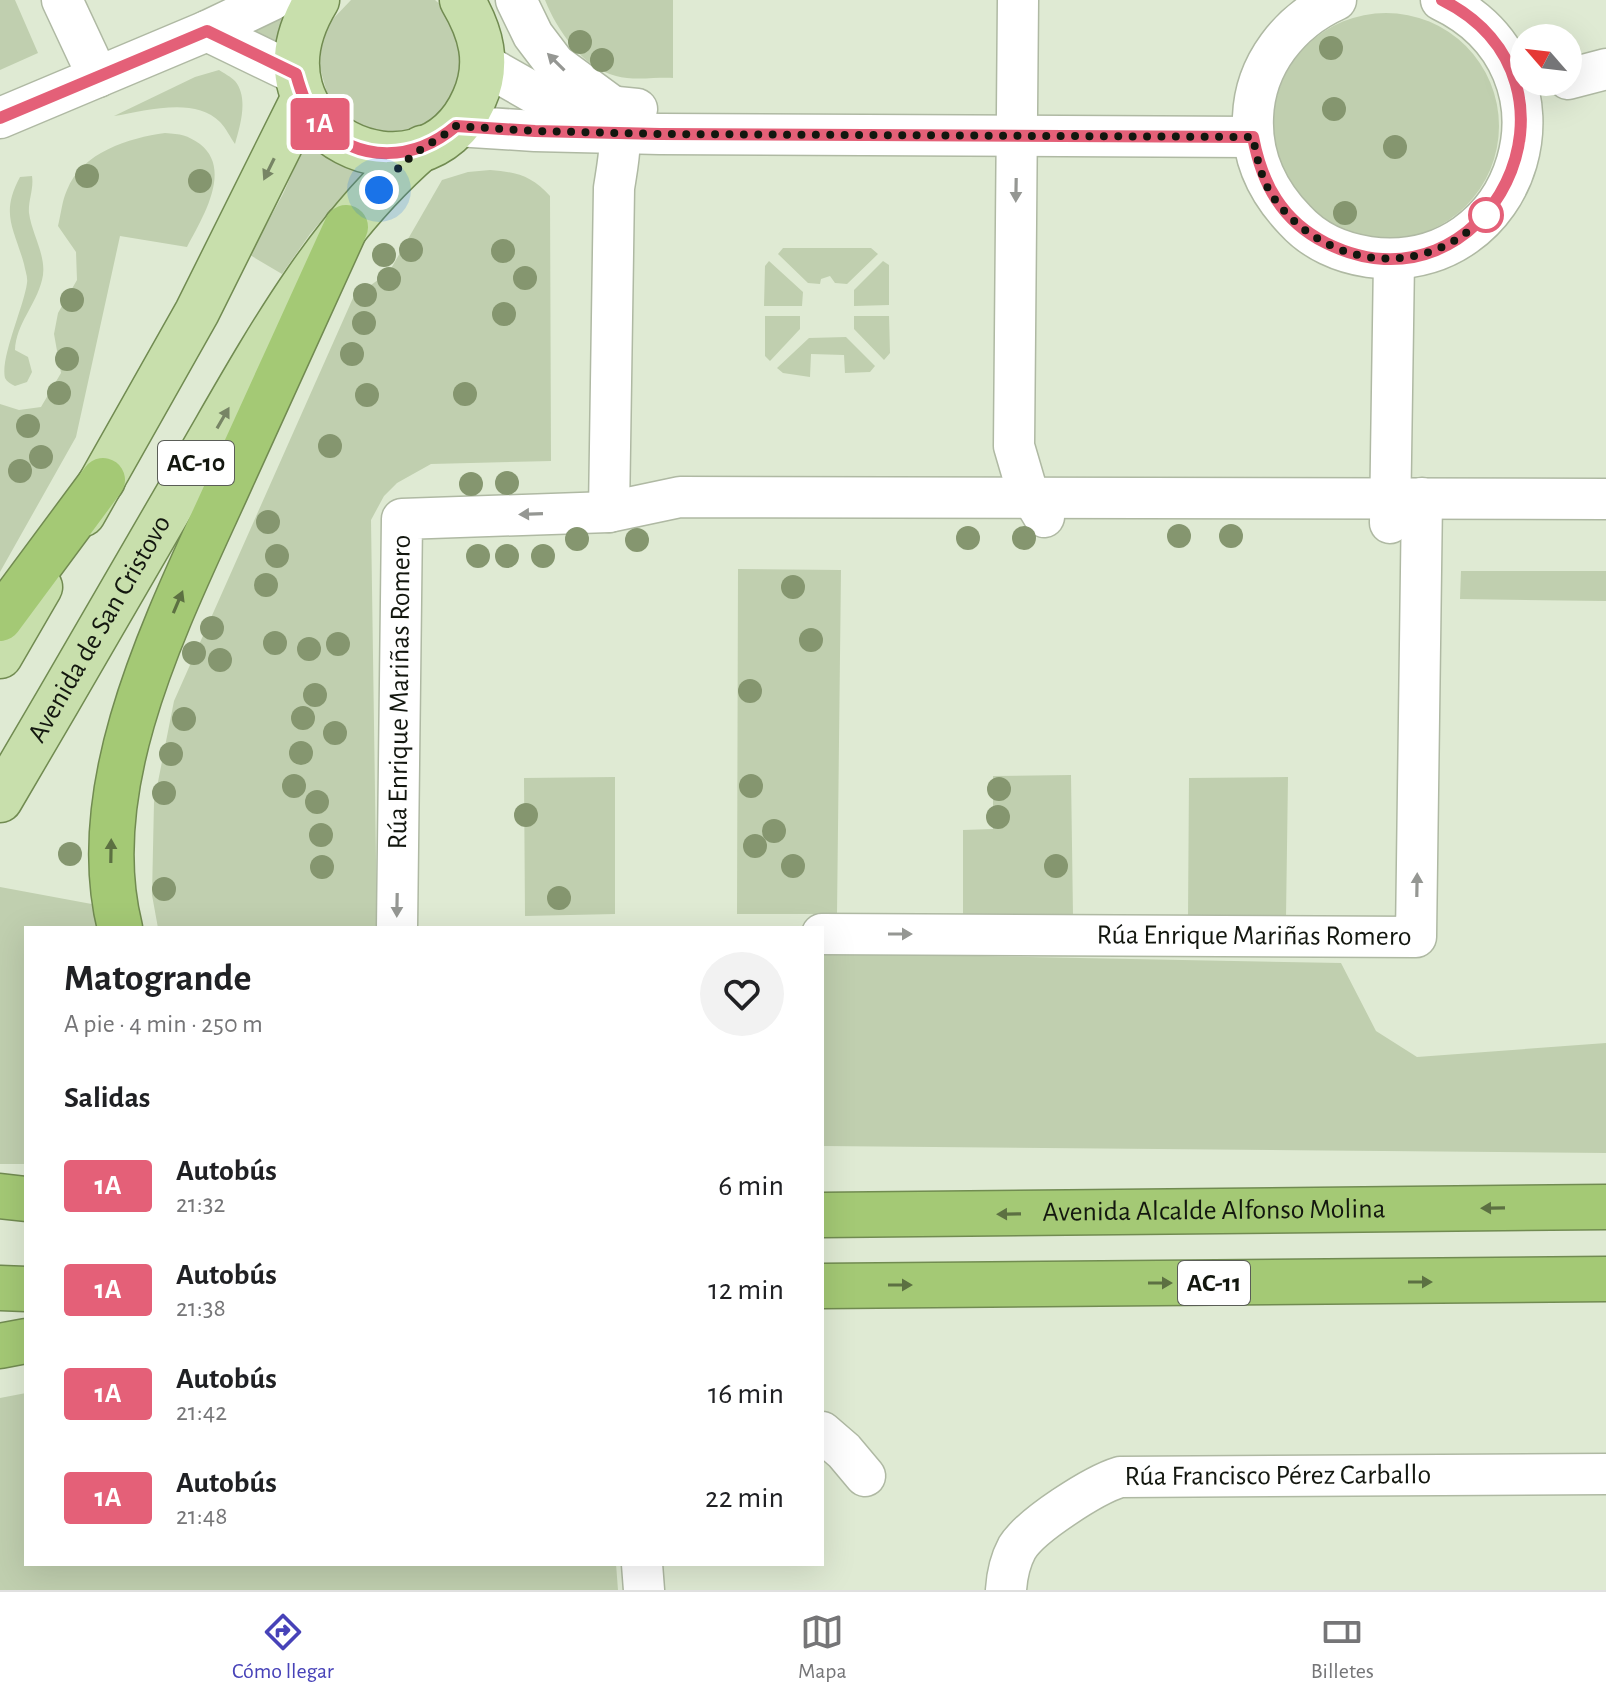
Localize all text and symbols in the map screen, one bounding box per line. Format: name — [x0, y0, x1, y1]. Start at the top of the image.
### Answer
north arrow — [1510, 24, 1582, 96]
map controls — [1510, 24, 1582, 96]
one-way arrow — [547, 53, 566, 72]
line badge: 1A — [284, 98, 356, 150]
text: 1A — [307, 110, 333, 138]
one-way arrow — [262, 158, 275, 181]
your location — [359, 170, 399, 210]
one-way arrow — [1010, 178, 1023, 203]
unlabelled marker — [1469, 198, 1503, 232]
one-way arrow — [216, 407, 230, 429]
road number: AC-10 — [158, 441, 234, 485]
one-way arrow — [518, 508, 543, 521]
street label: Avenida de San Cristovo — [23, 511, 176, 747]
street label: Rúa Enrique Mariñas Romero — [384, 534, 416, 850]
one-way arrow — [172, 590, 185, 614]
one-way arrow — [105, 838, 118, 863]
one-way arrow — [1411, 872, 1423, 897]
one-way arrow — [391, 893, 403, 918]
street label: Rúa Enrique Mariñas Romero — [1096, 921, 1412, 951]
one-way arrow — [888, 928, 913, 940]
button: heart — [700, 952, 784, 1036]
text: Matogrande — [64, 960, 251, 998]
text: A pie · 4 min · 250 m — [64, 1011, 263, 1037]
text: Salidas — [64, 1083, 150, 1113]
text: Autobús — [176, 1156, 277, 1186]
text: 6 min — [718, 1171, 784, 1201]
text: 1A — [95, 1172, 121, 1200]
text: 21:32 — [176, 1191, 225, 1217]
street label: Avenida Alcalde Alfonso Molina — [1042, 1195, 1386, 1227]
one-way arrow — [1480, 1202, 1505, 1214]
one-way arrow — [996, 1208, 1021, 1220]
text: Autobús — [176, 1260, 277, 1290]
road number: AC-11 — [1178, 1261, 1250, 1305]
text: 12 min — [708, 1275, 784, 1305]
text: 1A — [95, 1276, 121, 1304]
one-way arrow — [1408, 1276, 1433, 1288]
one-way arrow — [1148, 1277, 1173, 1289]
one-way arrow — [888, 1279, 913, 1291]
text: 21:38 — [176, 1295, 226, 1321]
text: Autobús — [176, 1364, 277, 1394]
text: 16 min — [708, 1379, 784, 1409]
text: 1A — [95, 1380, 121, 1408]
text: 21:42 — [176, 1399, 227, 1425]
street label: Rúa Francisco Pérez Carballo — [1124, 1461, 1431, 1491]
text: Autobús — [176, 1468, 277, 1498]
text: 22 min — [705, 1483, 784, 1513]
text: 1A — [95, 1484, 121, 1512]
text: 21:48 — [176, 1503, 228, 1529]
tab: Cómo llegar — [232, 1610, 334, 1684]
tab: Mapa — [798, 1610, 847, 1684]
tab: Billetes — [1311, 1610, 1374, 1684]

